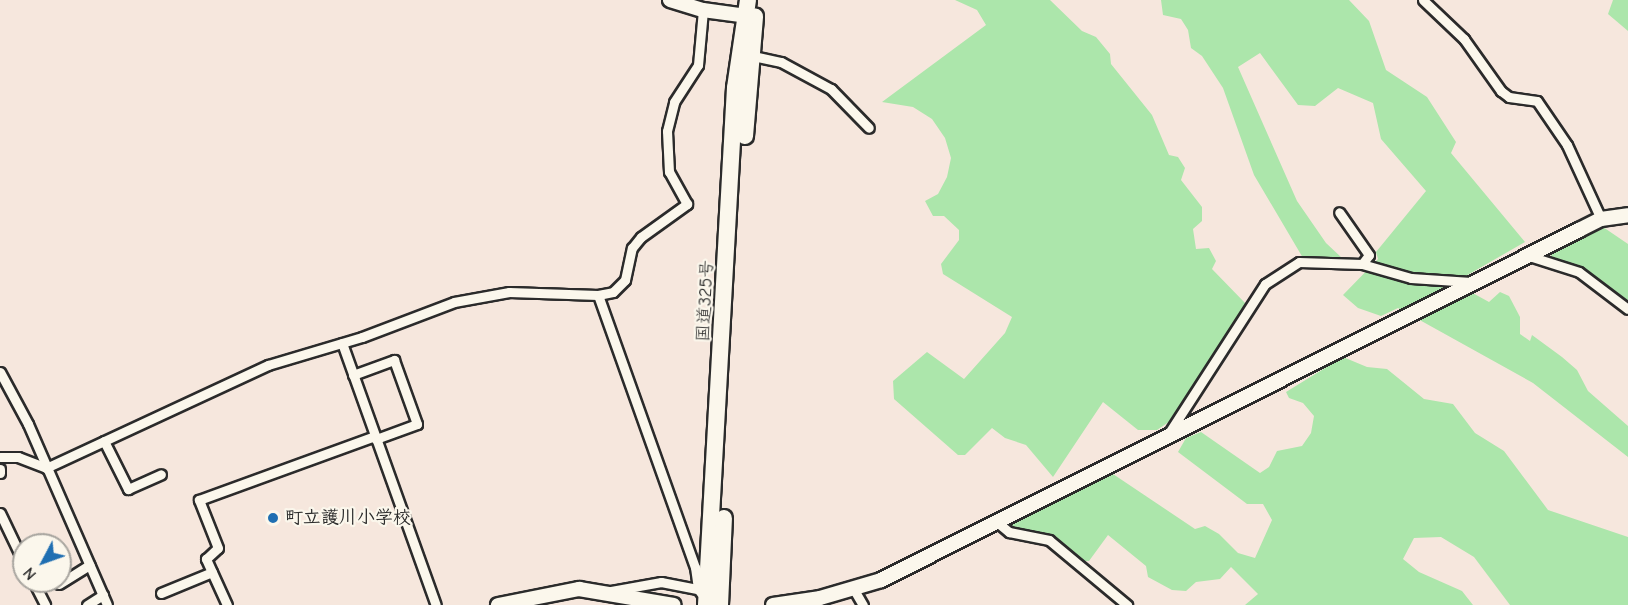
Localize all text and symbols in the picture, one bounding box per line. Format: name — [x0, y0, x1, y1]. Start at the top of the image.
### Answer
street label: 国道325号 — [693, 259, 719, 343]
place label: 町立護川小学校 — [285, 507, 411, 529]
marker: 町立護川小学校 — [266, 511, 280, 525]
north arrow — [12, 533, 72, 593]
text: N — [20, 564, 40, 583]

